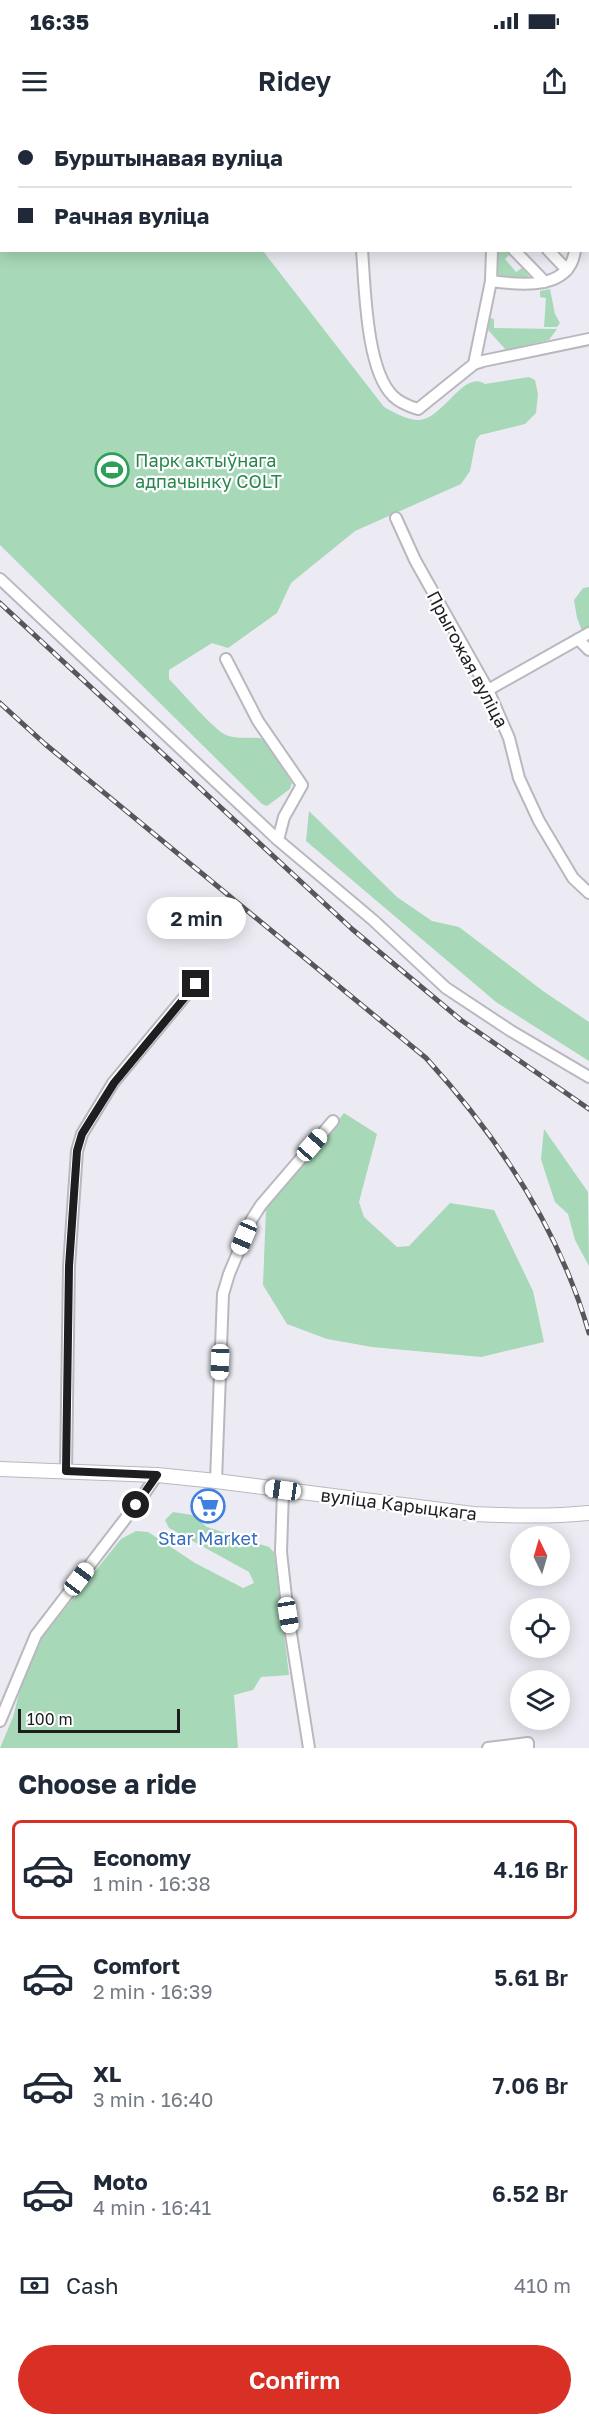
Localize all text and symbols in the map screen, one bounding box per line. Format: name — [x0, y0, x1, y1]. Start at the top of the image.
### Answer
text: 16:35 — [30, 8, 89, 35]
icon: menu — [18, 65, 51, 98]
text: Ridey — [258, 65, 331, 97]
icon: share — [538, 65, 571, 98]
text: Бурштынавая вуліца — [54, 144, 283, 171]
text: Рачная вуліца — [54, 202, 209, 229]
place label: Парк актыўнага адпачынку COLT — [135, 449, 282, 492]
sports icon: Парк актыўнага адпачынку COLT — [94, 452, 130, 488]
street label: Прыгожая вуліца — [423, 587, 513, 731]
callout: 2 min — [146, 897, 246, 939]
text: 2 min — [171, 906, 223, 930]
route end — [182, 970, 209, 997]
car — [293, 1126, 331, 1164]
car — [229, 1217, 259, 1257]
car — [210, 1344, 230, 1380]
car — [264, 1479, 302, 1501]
street label: вуліца Карыцкага — [320, 1483, 478, 1525]
supermarket icon: Star Market — [190, 1488, 226, 1524]
route start — [122, 1491, 149, 1518]
north arrow — [510, 1526, 570, 1586]
map controls — [510, 1526, 570, 1730]
place label: Star Market — [158, 1527, 258, 1549]
car — [61, 1559, 97, 1599]
car — [276, 1596, 300, 1634]
button: locate — [510, 1598, 570, 1658]
button: layers — [510, 1670, 570, 1730]
scale bar — [18, 1706, 180, 1734]
text: 100 m — [27, 1709, 73, 1729]
text: Choose a ride — [18, 1768, 197, 1800]
icon: car — [21, 1843, 75, 1897]
text: Economy — [93, 1844, 191, 1871]
text: 4.16 Br — [494, 1856, 568, 1883]
text: 1 min · 16:38 — [93, 1871, 211, 1895]
icon: car — [21, 1951, 75, 2005]
text: Comfort — [93, 1952, 180, 1979]
text: 5.61 Br — [494, 1964, 568, 1991]
text: 2 min · 16:39 — [93, 1979, 213, 2003]
icon: car — [21, 2059, 75, 2113]
text: XL — [93, 2060, 121, 2087]
text: 7.06 Br — [492, 2072, 568, 2099]
text: 3 min · 16:40 — [93, 2087, 213, 2111]
icon: car — [21, 2167, 75, 2221]
text: Moto — [93, 2168, 148, 2195]
text: 6.52 Br — [492, 2180, 568, 2207]
text: 4 min · 16:41 — [93, 2195, 211, 2219]
icon: cash — [18, 2269, 51, 2302]
text: Cash — [66, 2272, 119, 2299]
text: 410 m — [514, 2273, 571, 2297]
button: Confirm — [18, 2345, 571, 2414]

